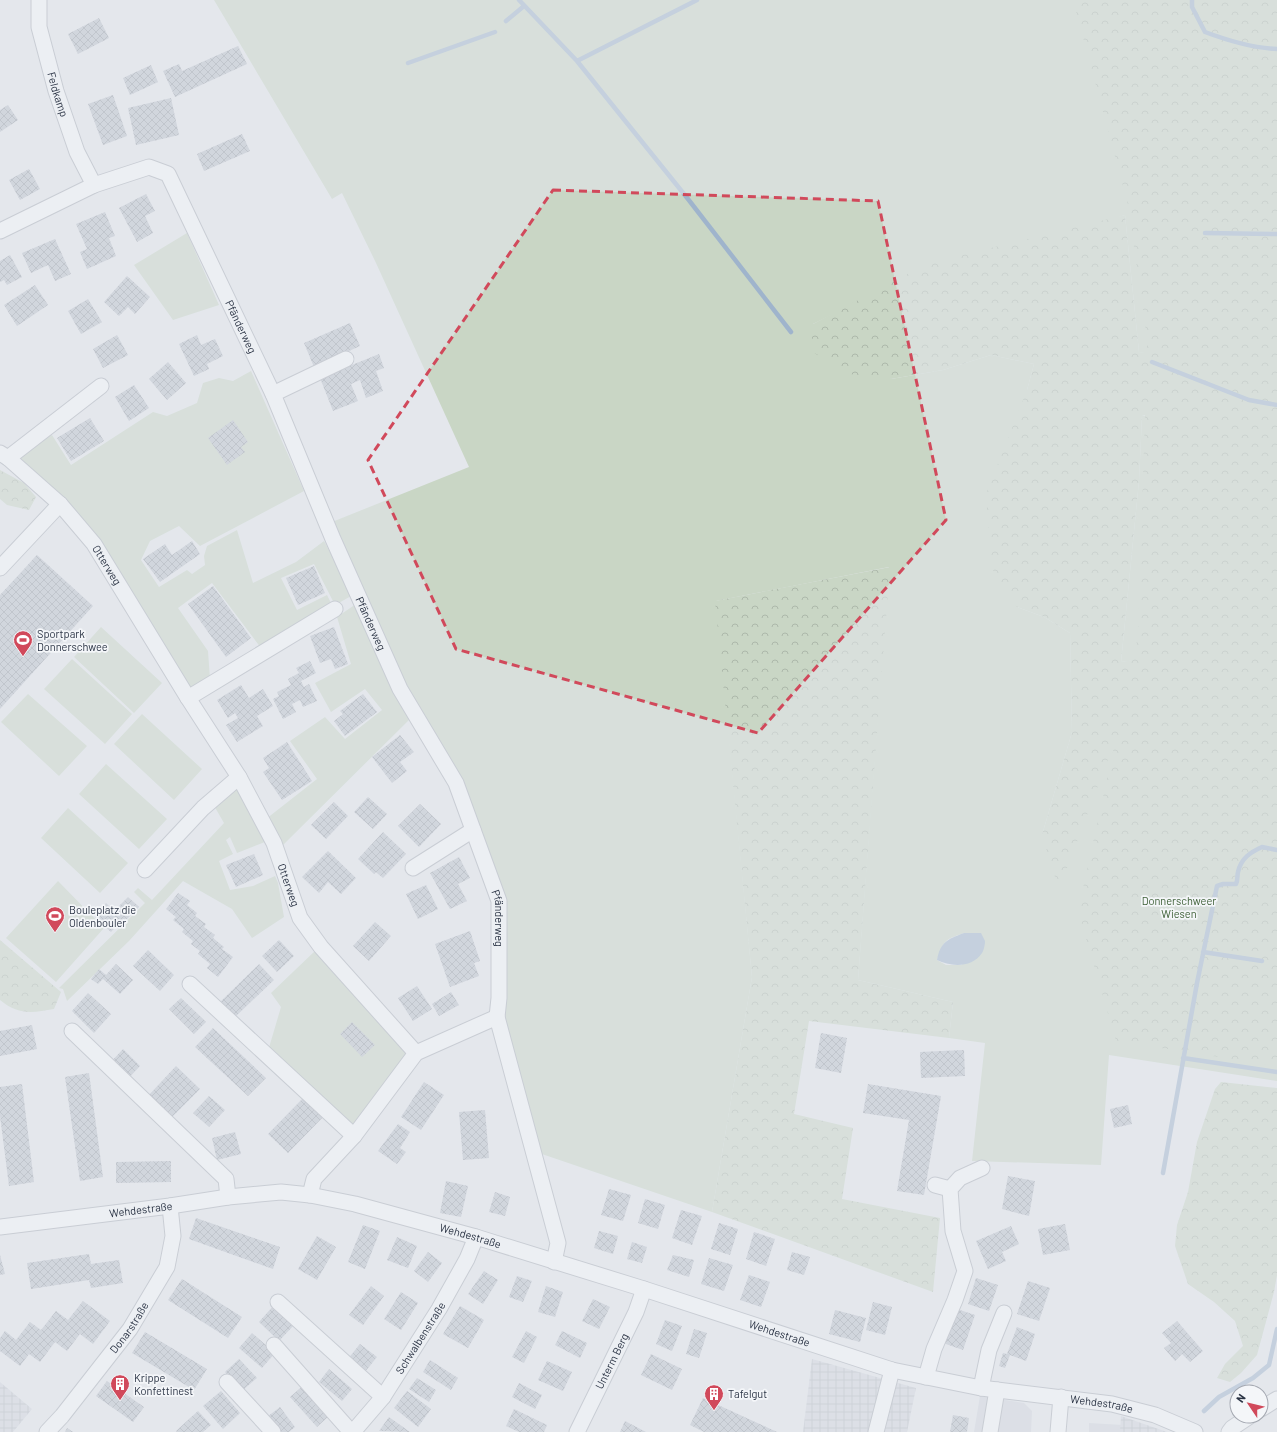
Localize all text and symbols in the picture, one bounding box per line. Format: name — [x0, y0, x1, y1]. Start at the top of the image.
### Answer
street label: Feldkamp — [45, 70, 71, 118]
street label: Pfänderweg — [223, 298, 260, 355]
street label: Otterweg — [90, 542, 124, 587]
street label: Pfänderweg — [354, 594, 389, 652]
place label: Sportpark Donnerschwee — [37, 627, 108, 653]
sports icon: Sportpark Donnerschwee — [12, 629, 34, 657]
street label: Otterweg — [276, 862, 302, 908]
street label: Pfänderweg — [489, 888, 506, 947]
park label: Donnerschweer Wiesen — [1142, 894, 1216, 920]
place label: Bouleplatz die Oldenbouler — [69, 903, 136, 929]
sports icon: Bouleplatz die Oldenbouler — [44, 905, 66, 933]
street label: Wehdestraße — [109, 1199, 173, 1219]
street label: Wehdestraße — [438, 1220, 503, 1250]
street label: Donarstraße — [107, 1299, 151, 1356]
street label: Schwalbenstraße — [392, 1299, 448, 1376]
street label: Wehdestraße — [747, 1317, 812, 1349]
street label: Unterm Berg — [592, 1331, 631, 1391]
place label: Krippe Konfettinest — [134, 1371, 193, 1397]
building icon: Krippe Konfettinest — [109, 1373, 131, 1401]
building icon: Tafelgut — [703, 1383, 725, 1411]
north arrow — [1229, 1384, 1269, 1424]
place label: Tafelgut — [728, 1387, 767, 1400]
text: N — [1233, 1391, 1248, 1405]
street label: Wehdestraße — [1070, 1392, 1135, 1415]

